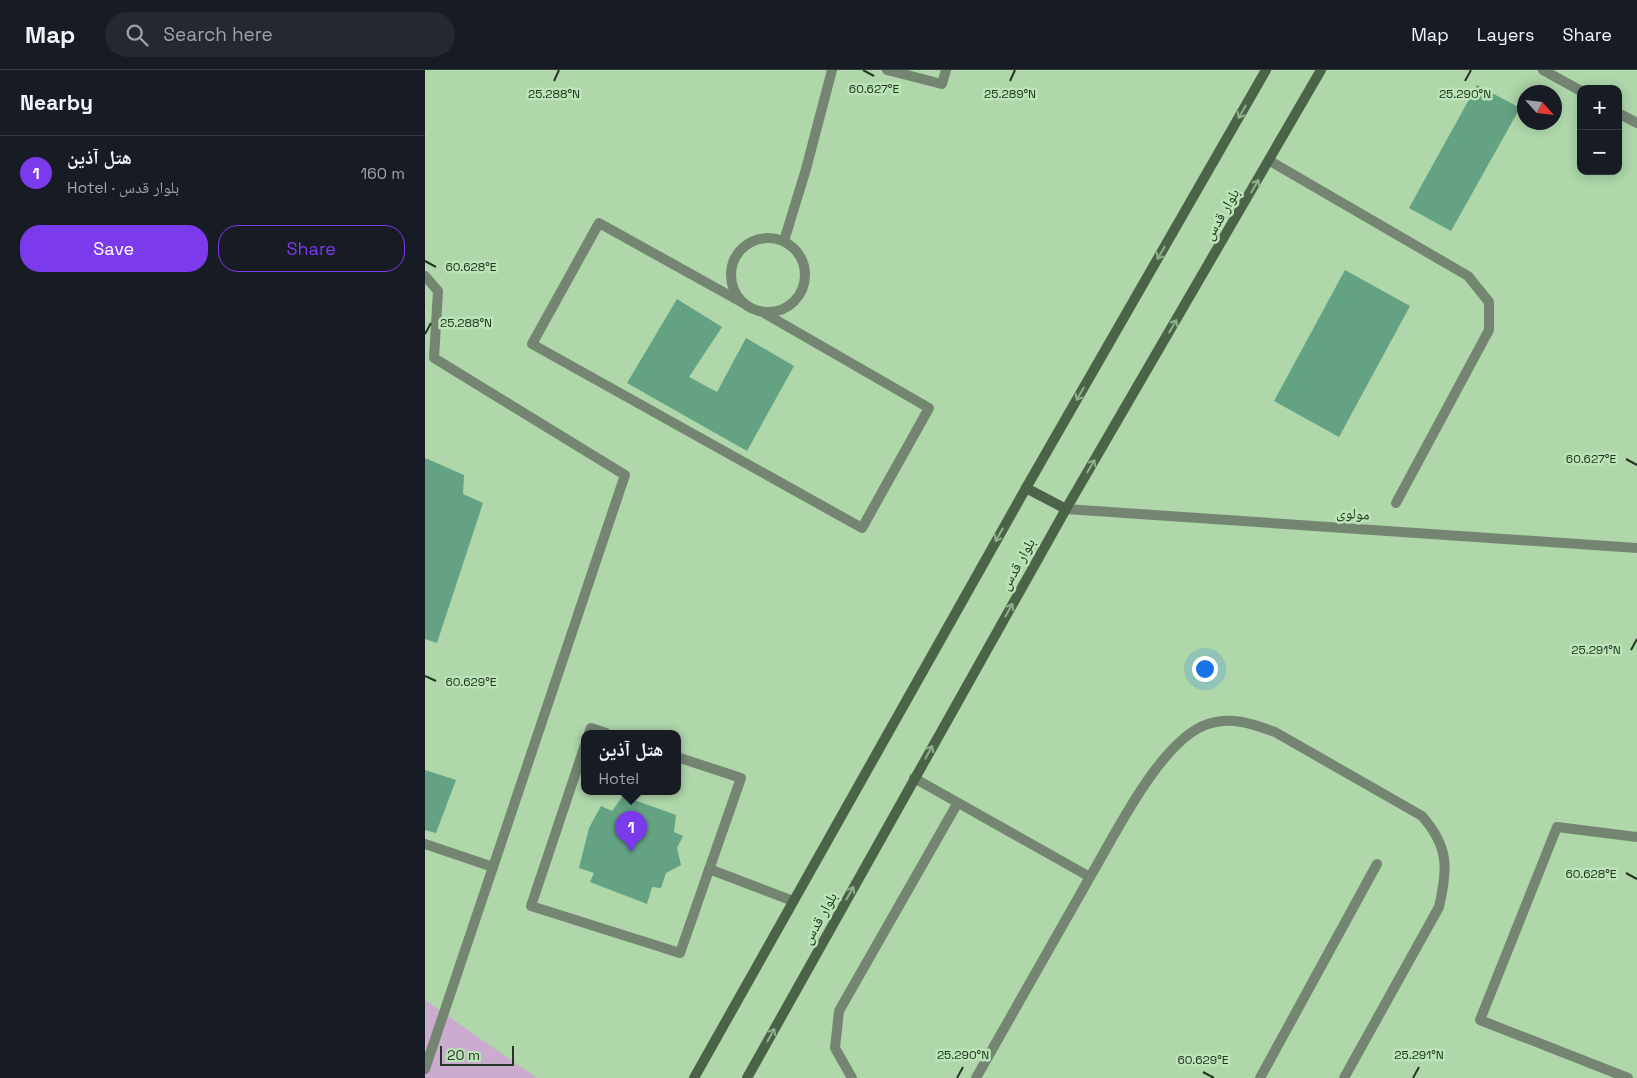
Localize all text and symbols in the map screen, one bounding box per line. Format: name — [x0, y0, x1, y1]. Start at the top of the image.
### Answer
search box — [105, 12, 455, 57]
text: Map — [25, 19, 75, 50]
icon: search — [123, 21, 151, 49]
text: Search here — [163, 22, 273, 47]
text: Map — [1411, 23, 1449, 46]
text: Layers — [1477, 23, 1534, 46]
text: Share — [1562, 23, 1612, 46]
text: 60.627°E — [849, 81, 899, 97]
north arrow — [1517, 85, 1562, 130]
map controls — [1577, 85, 1622, 175]
button: + — [1577, 85, 1622, 130]
text: 25.288°N — [528, 86, 580, 102]
text: 25.289°N — [984, 86, 1036, 102]
text: 25.290°N — [1439, 86, 1491, 102]
text: Nearby — [20, 89, 93, 116]
one-way arrow — [1237, 105, 1247, 120]
button: − — [1577, 130, 1622, 175]
text: هتل آذین — [67, 145, 132, 170]
text: 1 — [32, 163, 40, 184]
text: 160 m — [360, 163, 405, 184]
text: Hotel · بلوار قدس — [67, 177, 179, 198]
one-way arrow — [1251, 179, 1260, 194]
street label: بلوار قدس — [1199, 185, 1244, 244]
button: Save — [20, 225, 208, 272]
button: Share — [218, 225, 405, 272]
one-way arrow — [1156, 246, 1166, 261]
text: 60.628°E — [445, 259, 497, 275]
text: 25.288°N — [440, 315, 492, 331]
one-way arrow — [1168, 319, 1178, 334]
one-way arrow — [1075, 386, 1084, 401]
text: 60.627°E — [1566, 451, 1616, 467]
one-way arrow — [1086, 460, 1096, 474]
street label: مولوی — [1336, 502, 1370, 525]
one-way arrow — [994, 528, 1004, 542]
street label: بلوار قدس — [995, 535, 1040, 594]
one-way arrow — [1005, 603, 1014, 618]
text: 25.291°N — [1571, 642, 1621, 658]
your location — [1192, 656, 1218, 682]
text: 60.629°E — [446, 674, 497, 690]
popup — [581, 730, 681, 795]
text: هتل آذین — [599, 737, 663, 762]
one-way arrow — [925, 745, 935, 759]
text: Hotel — [599, 768, 639, 789]
pin: 1 — [615, 811, 647, 852]
text: 60.628°E — [1565, 866, 1617, 882]
one-way arrow — [845, 886, 855, 901]
street label: بلوار قدس — [797, 889, 842, 948]
one-way arrow — [766, 1028, 776, 1043]
scale bar — [440, 1043, 514, 1066]
text: 20 m — [447, 1046, 480, 1064]
text: 25.290°N — [937, 1047, 989, 1063]
text: 25.291°N — [1394, 1047, 1444, 1063]
text: 60.629°E — [1178, 1052, 1229, 1068]

